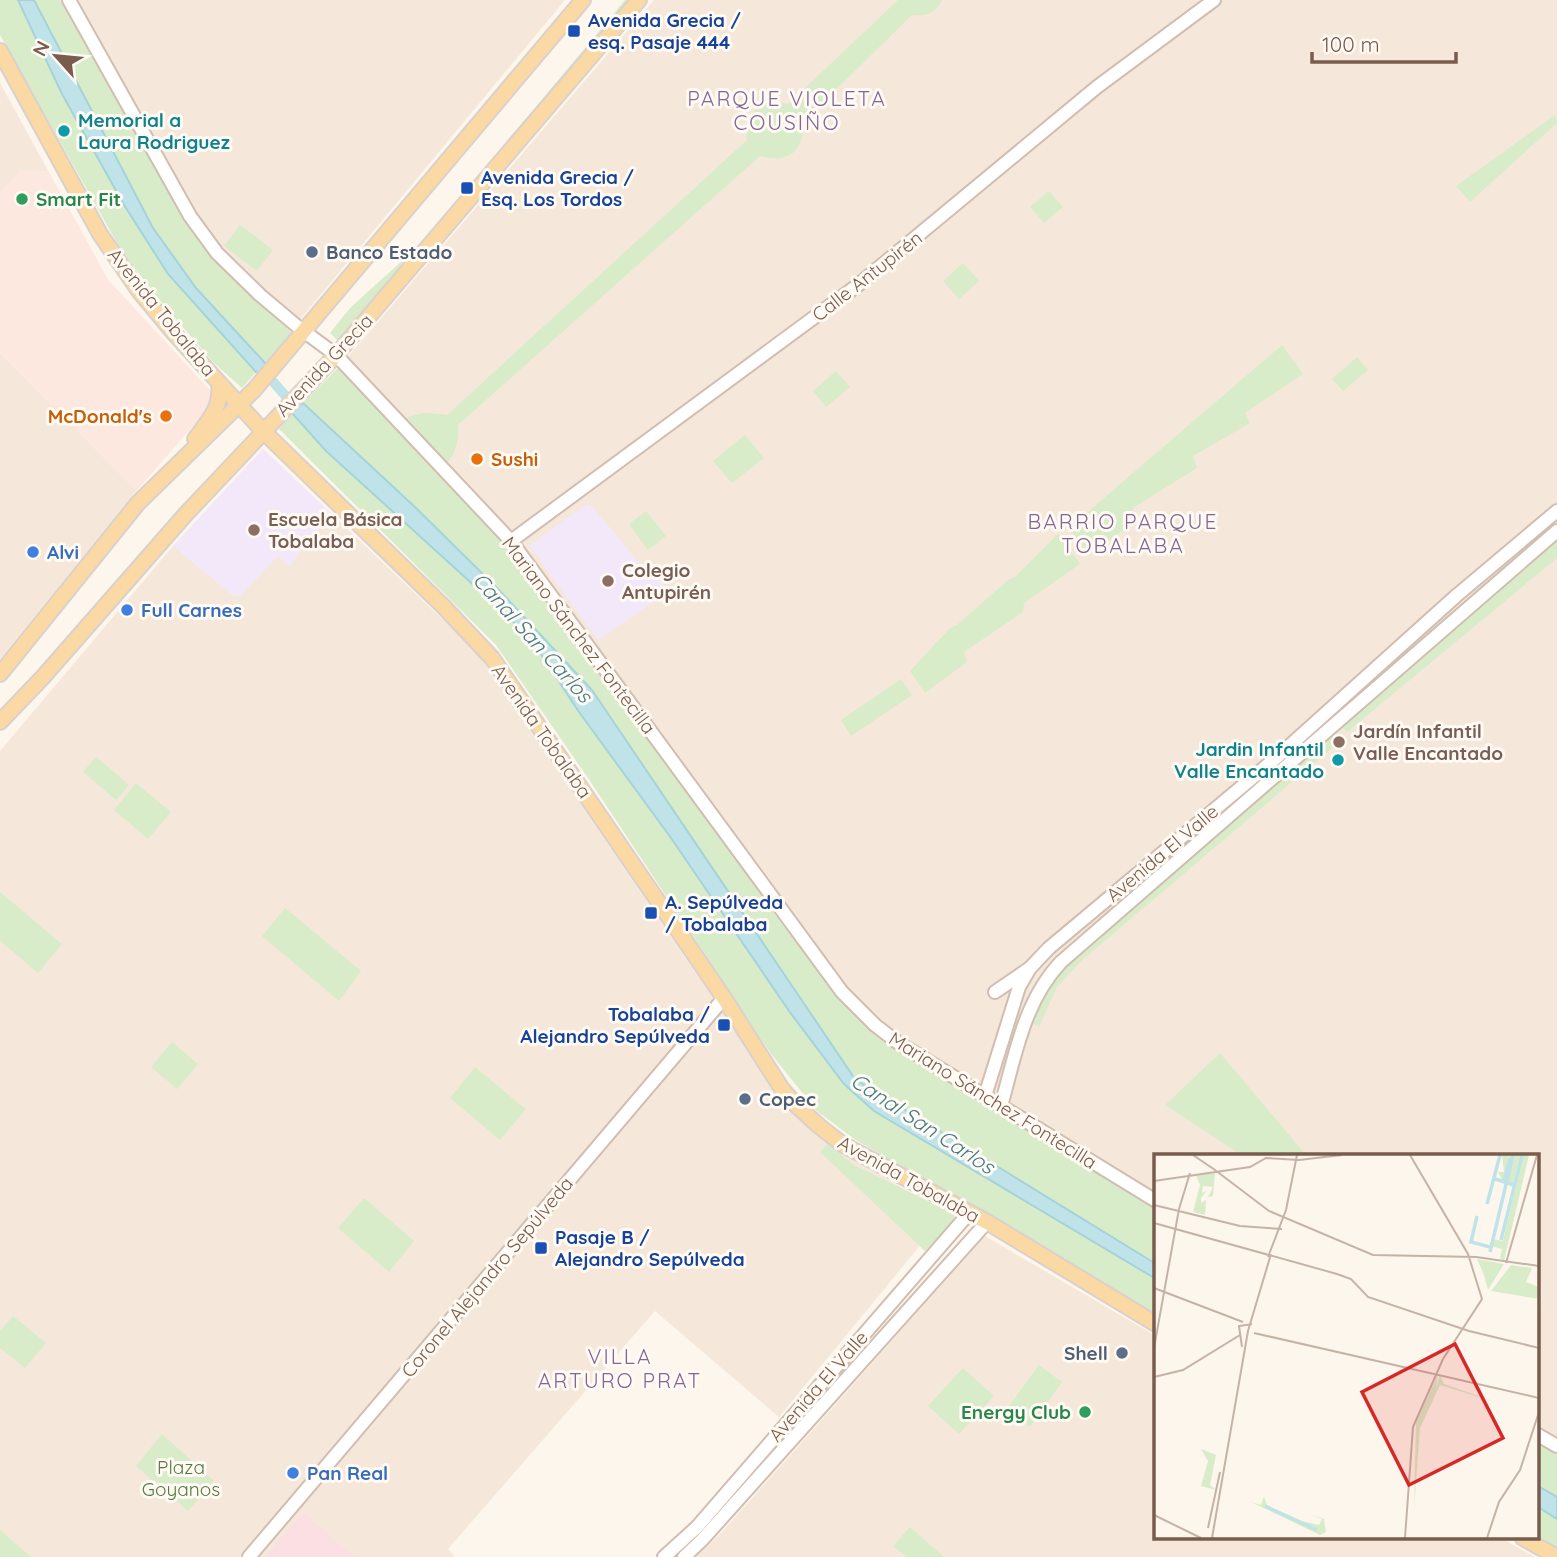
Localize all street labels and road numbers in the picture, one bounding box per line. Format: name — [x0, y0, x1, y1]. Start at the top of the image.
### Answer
street label: Calle Antupirén — [807, 226, 927, 326]
street label: Avenida Tobalaba — [103, 243, 221, 381]
street label: Avenida Grecia — [270, 309, 378, 421]
street label: Mariano Sánchez Fontecilla — [497, 532, 661, 738]
street label: Avenida Tobalaba — [487, 659, 597, 803]
street label: Avenida El Valle — [1101, 799, 1223, 907]
street label: Mariano Sánchez Fontecilla — [885, 1026, 1101, 1174]
street label: Avenida Tobalaba — [834, 1130, 984, 1228]
street label: Coronel Alejandro Sepúlveda — [396, 1172, 578, 1382]
street label: Avenida El Valle — [763, 1326, 873, 1446]

